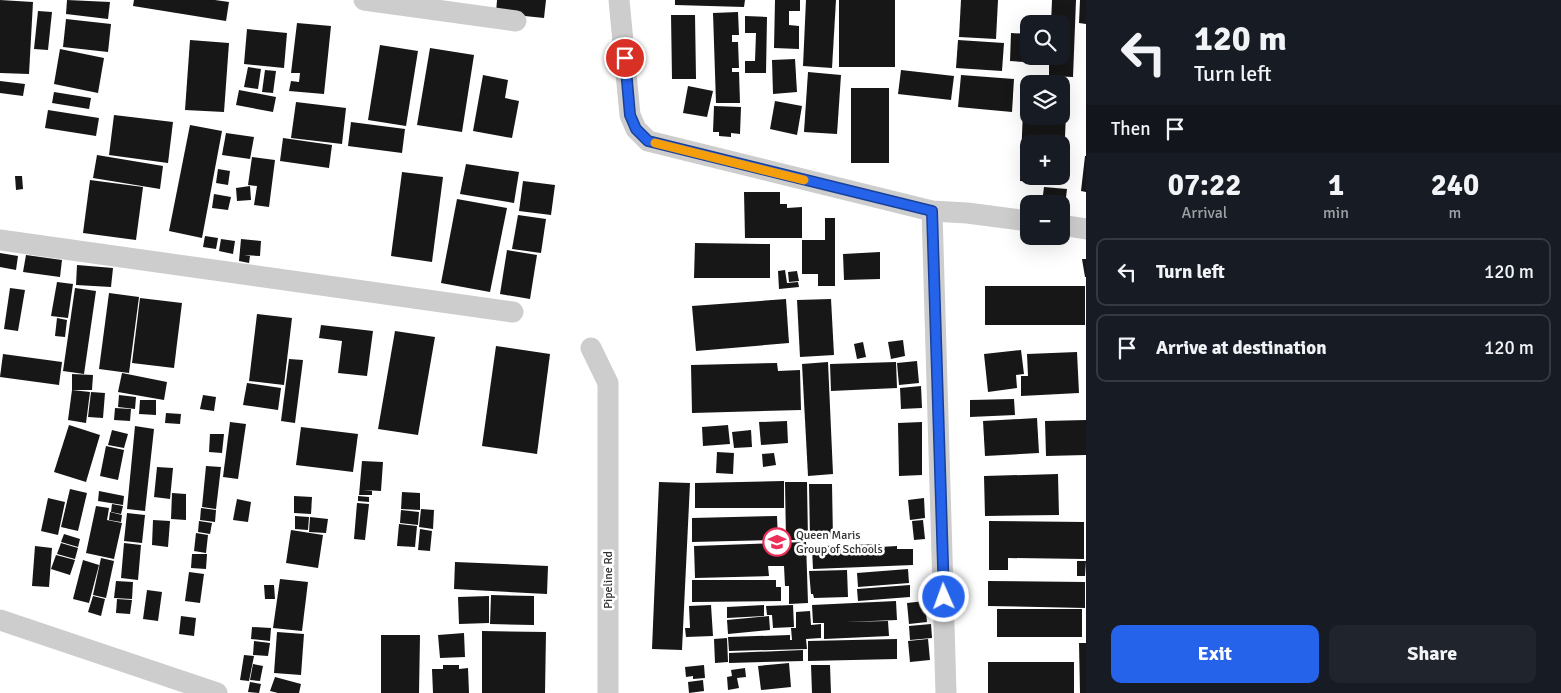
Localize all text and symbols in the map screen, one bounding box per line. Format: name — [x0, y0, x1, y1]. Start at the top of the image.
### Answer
map controls — [1020, 15, 1070, 245]
button: search — [1020, 15, 1070, 65]
text: 120 m — [1194, 17, 1287, 60]
icon: left — [1111, 20, 1176, 85]
pin — [604, 37, 646, 79]
icon: arrive — [611, 44, 639, 72]
text: Turn left — [1194, 60, 1272, 87]
button: layers — [1020, 75, 1070, 125]
icon: arrive — [1161, 115, 1189, 143]
text: Then — [1111, 117, 1151, 141]
button: + — [1020, 135, 1070, 185]
text: 07:22 — [1168, 167, 1241, 204]
text: 1 — [1328, 167, 1344, 204]
text: 240 — [1431, 167, 1479, 204]
button: − — [1020, 195, 1070, 245]
text: Arrival — [1181, 203, 1228, 223]
text: min — [1323, 203, 1349, 223]
text: m — [1449, 203, 1461, 223]
icon: left — [1113, 258, 1141, 286]
text: Turn left — [1156, 260, 1225, 284]
text: 120 m — [1484, 260, 1534, 284]
icon: arrive — [1113, 334, 1141, 362]
text: Arrive at destination — [1156, 336, 1327, 360]
text: 120 m — [1484, 336, 1534, 360]
school or university icon: Queen Maris Group of Schools — [762, 527, 792, 557]
place label: Queen Maris Group of Schools — [796, 528, 883, 557]
street label: Pipeline Rd — [601, 551, 616, 609]
position arrow — [917, 570, 969, 622]
button: Exit — [1111, 625, 1319, 683]
button: Share — [1329, 625, 1536, 683]

